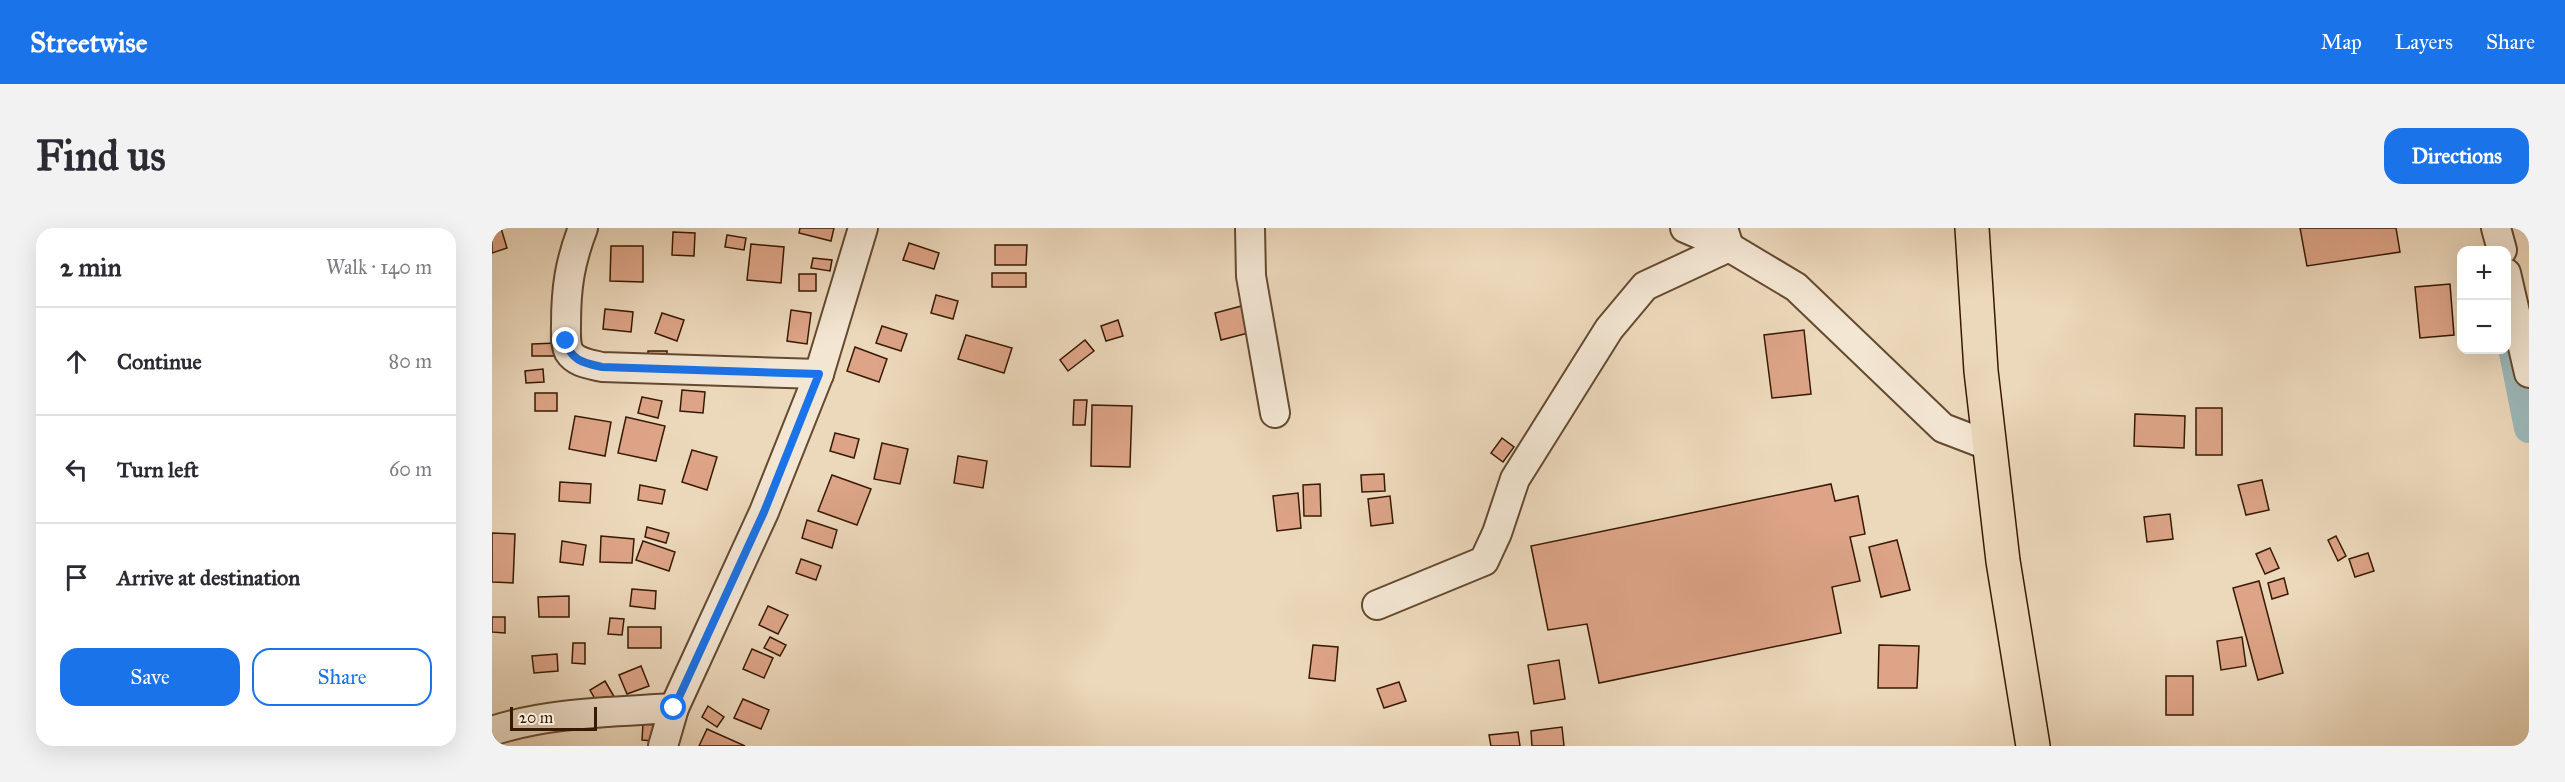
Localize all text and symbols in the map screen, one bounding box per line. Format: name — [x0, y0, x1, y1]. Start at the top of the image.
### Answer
text: Streetwise — [30, 25, 147, 60]
text: Map — [2321, 29, 2362, 55]
text: Layers — [2395, 29, 2453, 55]
text: Share — [2486, 29, 2535, 55]
button: Directions — [2384, 128, 2529, 184]
text: Find us — [36, 130, 166, 182]
map controls — [2457, 246, 2511, 354]
button: + — [2457, 246, 2511, 300]
text: 2 min — [60, 251, 121, 283]
text: Walk · 140 m — [326, 255, 432, 279]
button: − — [2457, 300, 2511, 354]
route end — [552, 327, 578, 353]
icon: ahead — [60, 345, 93, 378]
text: Continue — [117, 348, 202, 375]
text: 80 m — [389, 349, 432, 373]
icon: left — [60, 453, 93, 486]
text: Turn left — [117, 456, 199, 483]
text: 60 m — [389, 457, 432, 481]
icon: arrive — [60, 561, 93, 594]
text: Arrive at destination — [117, 564, 300, 591]
button: Save — [60, 648, 240, 706]
button: Share — [252, 648, 432, 706]
route start — [660, 694, 686, 720]
scale bar — [510, 704, 597, 732]
text: 20 m — [519, 708, 553, 727]

